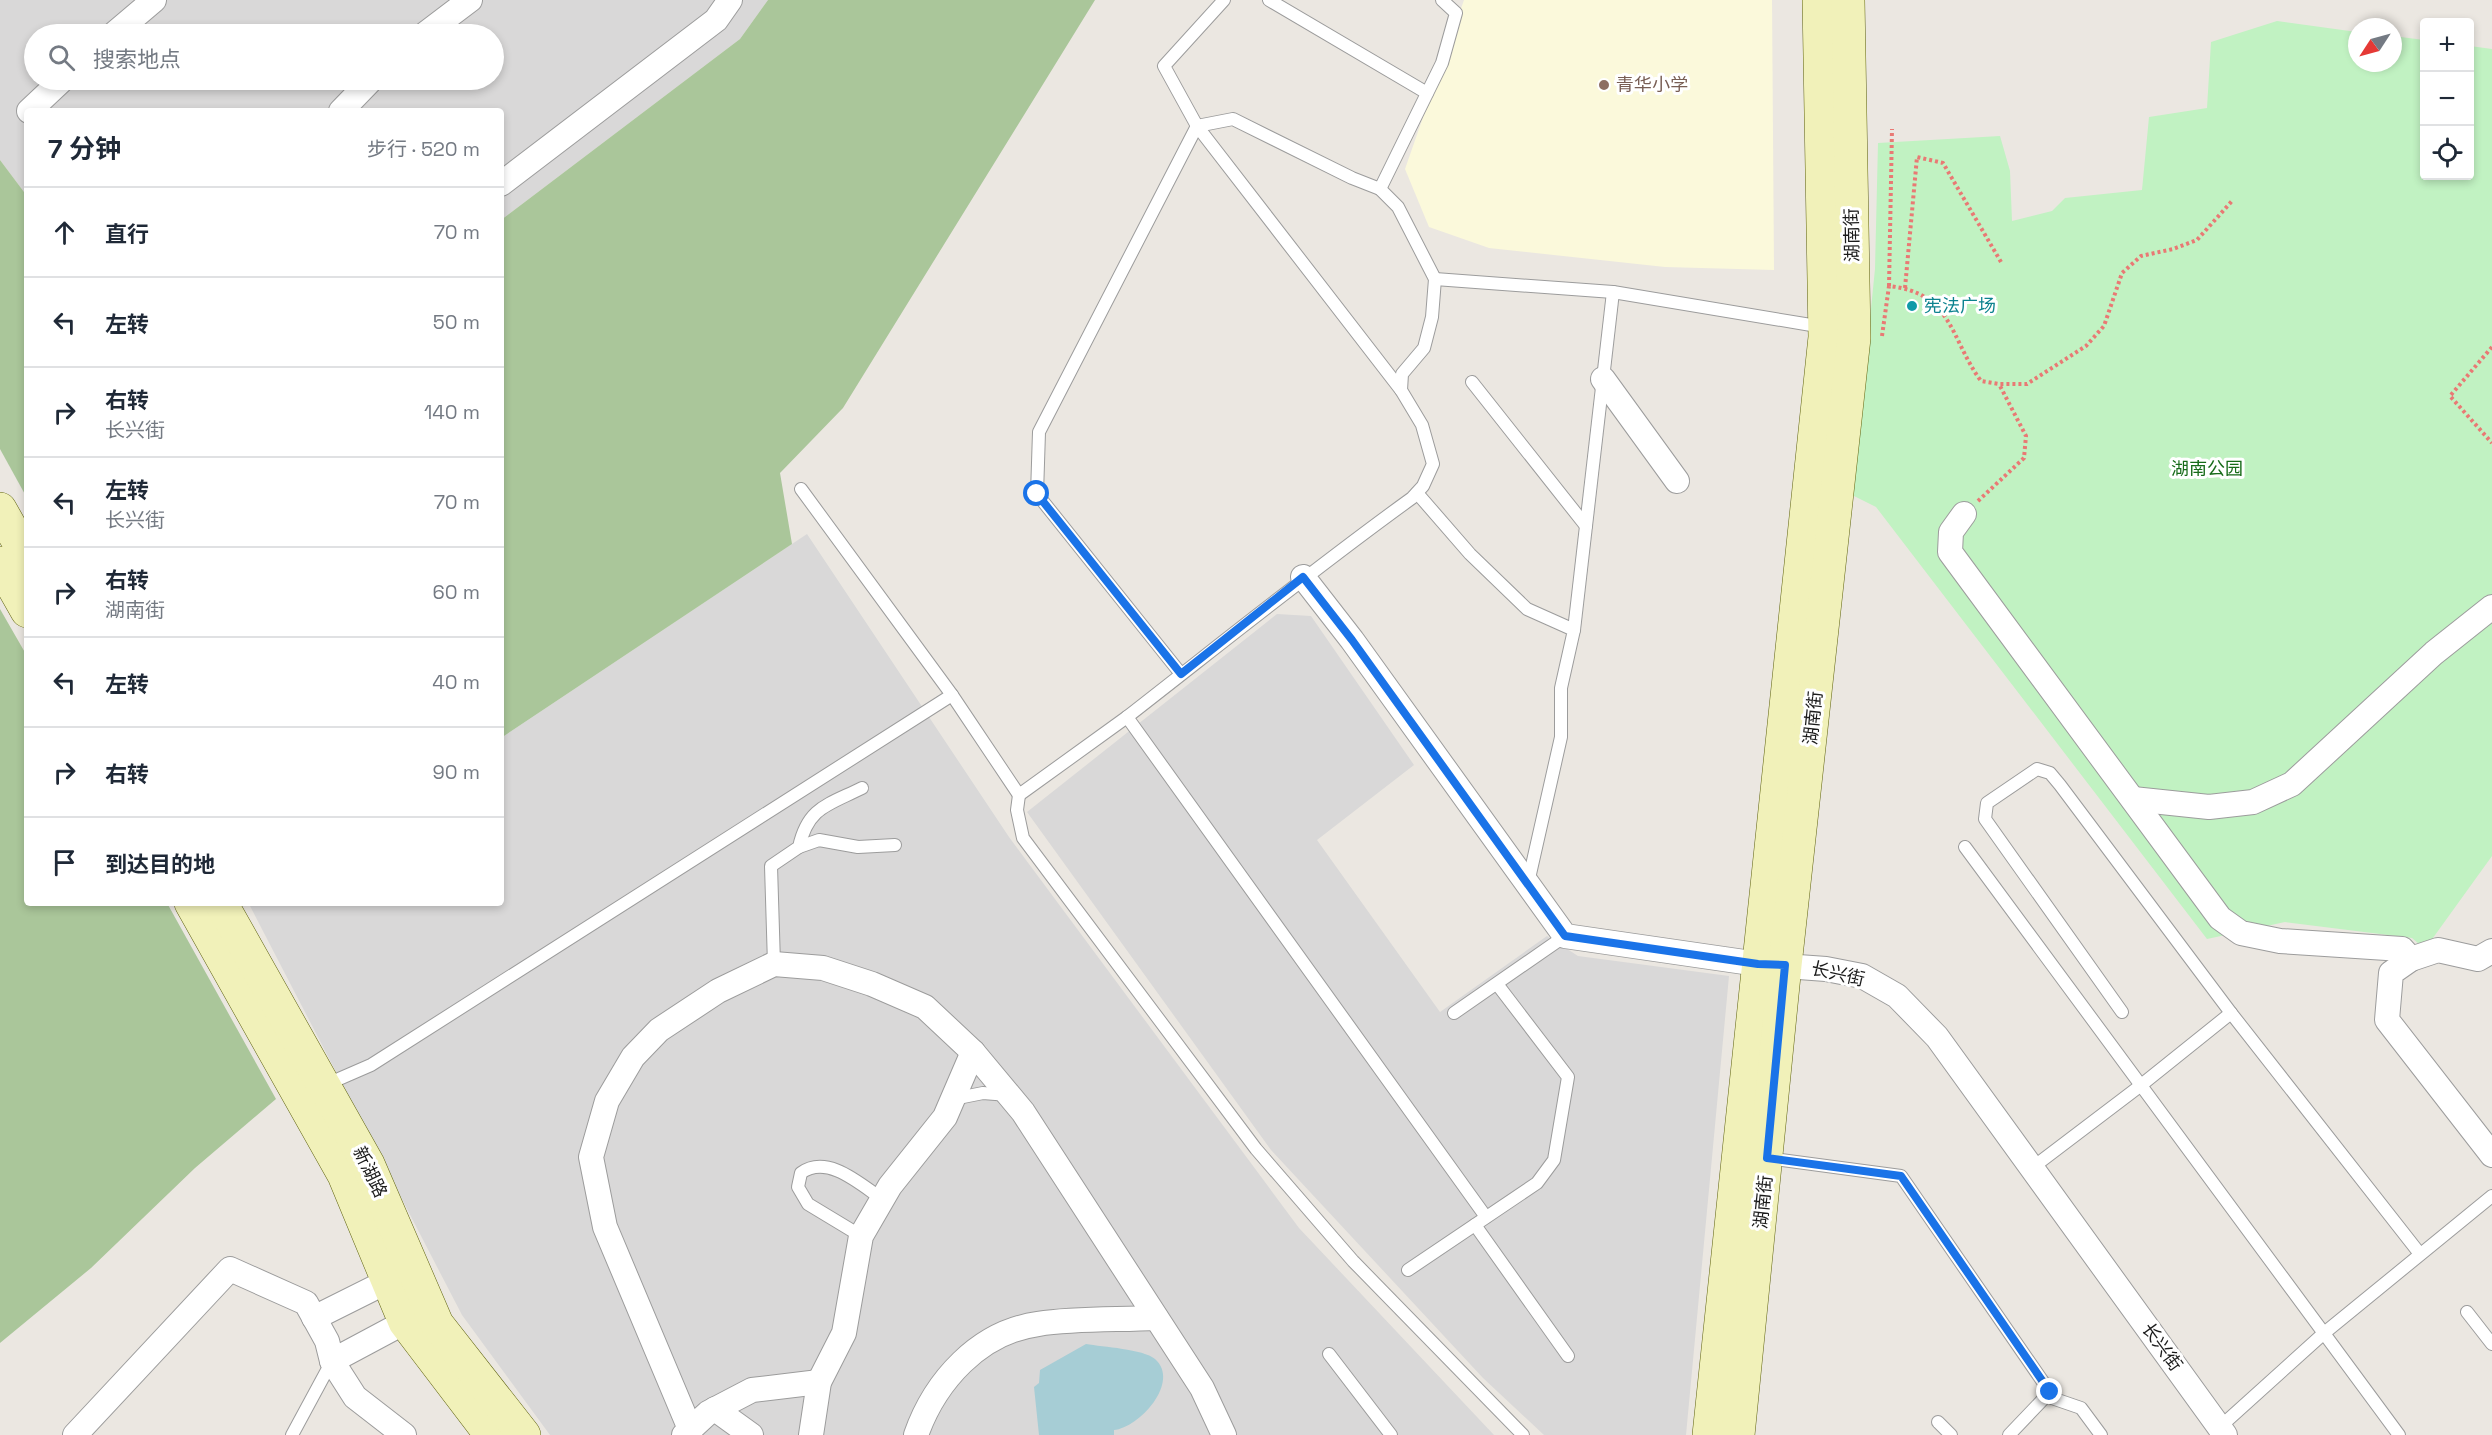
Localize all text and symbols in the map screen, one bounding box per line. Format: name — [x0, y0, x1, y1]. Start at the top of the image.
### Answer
north arrow — [2348, 18, 2402, 72]
map controls — [2420, 18, 2474, 180]
button: + — [2420, 18, 2474, 72]
search box — [24, 24, 504, 90]
icon: search — [45, 41, 78, 74]
text: 搜索地点 — [93, 45, 181, 73]
button: − — [2420, 72, 2474, 126]
place label: 青华小学 — [1616, 73, 1688, 96]
marker: 青华小学 — [1597, 78, 1611, 92]
button: locate — [2420, 126, 2474, 180]
text: 7 分钟 — [48, 132, 121, 166]
text: 步行 · 520 m — [367, 136, 480, 162]
street label: 湖南街 — [1840, 208, 1863, 262]
icon: ahead — [48, 216, 81, 249]
text: 70 m — [434, 219, 480, 245]
text: 直行 — [105, 220, 149, 248]
place label: 宪法广场 — [1924, 294, 1996, 317]
marker: 宪法广场 — [1905, 299, 1919, 313]
icon: left — [48, 306, 81, 339]
text: 50 m — [433, 309, 480, 335]
text: 左转 — [105, 310, 149, 338]
text: 右转 — [105, 386, 149, 414]
icon: right — [48, 396, 81, 429]
text: 140 m — [424, 399, 480, 425]
text: 长兴街 — [105, 417, 165, 443]
park label: 湖南公园 — [2171, 457, 2243, 480]
text: 左转 — [105, 476, 149, 504]
route start — [1023, 480, 1049, 506]
icon: left — [48, 486, 81, 519]
text: 70 m — [434, 489, 480, 515]
text: 长兴街 — [105, 507, 165, 533]
text: 右转 — [105, 566, 149, 594]
icon: right — [48, 576, 81, 609]
text: 60 m — [433, 579, 480, 605]
text: 湖南街 — [105, 597, 165, 623]
icon: left — [48, 666, 81, 699]
text: 40 m — [432, 669, 480, 695]
text: 左转 — [105, 670, 149, 698]
street label: 湖南街 — [1798, 690, 1827, 746]
icon: right — [48, 756, 81, 789]
text: 90 m — [433, 759, 480, 785]
text: 右转 — [105, 760, 149, 788]
icon: arrive — [48, 846, 81, 879]
text: 到达目的地 — [105, 850, 215, 878]
street label: 长兴街 — [1809, 956, 1867, 991]
street label: 新湖路 — [348, 1142, 393, 1201]
street label: 湖南街 — [1748, 1174, 1777, 1230]
street label: 长兴街 — [2137, 1318, 2188, 1375]
route end — [2036, 1378, 2062, 1404]

